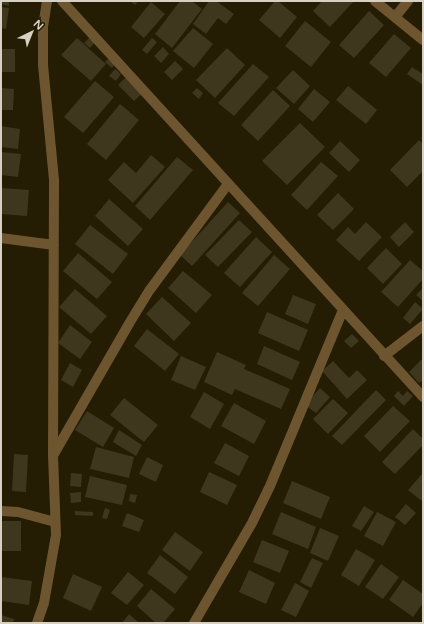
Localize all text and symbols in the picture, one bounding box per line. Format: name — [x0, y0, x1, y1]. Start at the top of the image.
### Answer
north arrow — [12, 12, 52, 52]
text: N — [31, 17, 46, 33]

